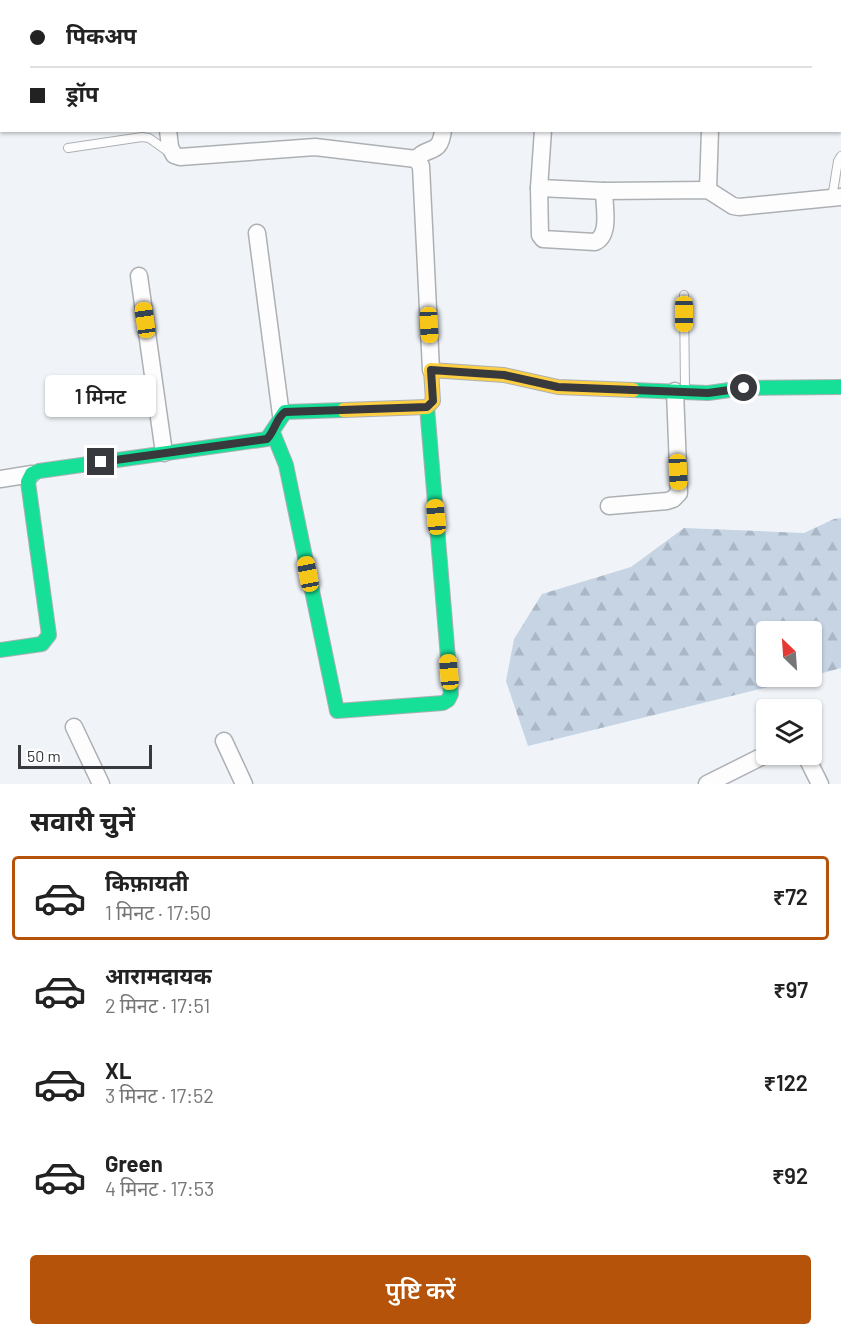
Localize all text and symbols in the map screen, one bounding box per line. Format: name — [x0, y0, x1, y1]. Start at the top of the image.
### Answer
text: पिकअप — [66, 22, 137, 48]
text: ड्रॉप — [66, 80, 99, 106]
car — [675, 296, 693, 332]
car — [134, 301, 156, 339]
car — [419, 307, 439, 343]
route start — [730, 374, 757, 401]
callout: 1 मिनट — [45, 375, 156, 417]
text: 1 मिनट — [75, 384, 126, 408]
route end — [87, 448, 114, 475]
car — [668, 454, 688, 490]
car — [425, 498, 447, 536]
car — [296, 555, 320, 593]
north arrow — [756, 621, 822, 687]
map controls — [756, 621, 822, 765]
car — [438, 653, 460, 691]
button: layers — [756, 699, 822, 765]
scale bar — [18, 742, 152, 770]
text: 50 m — [27, 746, 61, 765]
text: सवारी चुनें — [30, 804, 135, 836]
text: किफ़ायती — [105, 869, 189, 895]
icon: car — [33, 871, 87, 925]
text: ₹72 — [773, 883, 808, 909]
text: 1 मिनट · 17:50 — [105, 900, 211, 924]
text: आरामदायक — [105, 962, 212, 988]
icon: car — [33, 964, 87, 1018]
text: ₹97 — [773, 976, 808, 1002]
text: 2 मिनट · 17:51 — [105, 993, 210, 1017]
icon: car — [33, 1057, 87, 1111]
text: XL — [105, 1057, 131, 1083]
text: ₹122 — [764, 1069, 808, 1095]
text: 3 मिनट · 17:52 — [105, 1083, 214, 1107]
icon: car — [33, 1150, 87, 1204]
text: Green — [105, 1150, 163, 1176]
text: ₹92 — [772, 1162, 808, 1188]
text: 4 मिनट · 17:53 — [105, 1176, 214, 1200]
button: पुष्टि करें — [30, 1255, 811, 1324]

